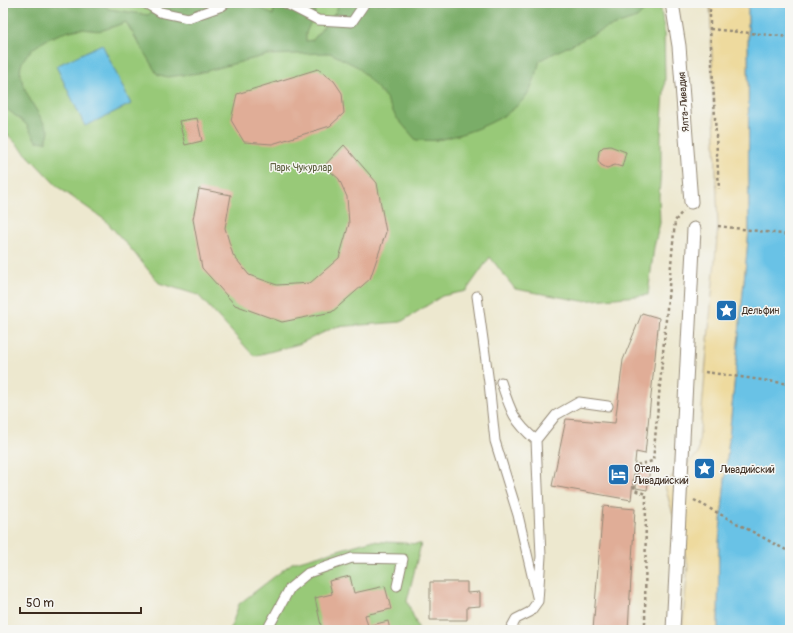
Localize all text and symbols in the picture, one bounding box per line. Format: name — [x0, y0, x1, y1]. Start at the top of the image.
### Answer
street label: Ялта-Ливадия — [676, 71, 692, 132]
park label: Парк Чукурлар — [270, 162, 332, 174]
place icon: Дельфин — [713, 297, 739, 323]
place label: Дельфин — [741, 305, 779, 317]
place icon: Ливадийский — [691, 456, 717, 482]
hotel icon: Отель Ливадийский — [605, 461, 631, 487]
place label: Отель Ливадийский — [633, 463, 689, 487]
place label: Ливадийский — [719, 464, 775, 476]
scale bar — [20, 589, 141, 615]
text: 50 m — [26, 596, 54, 611]

